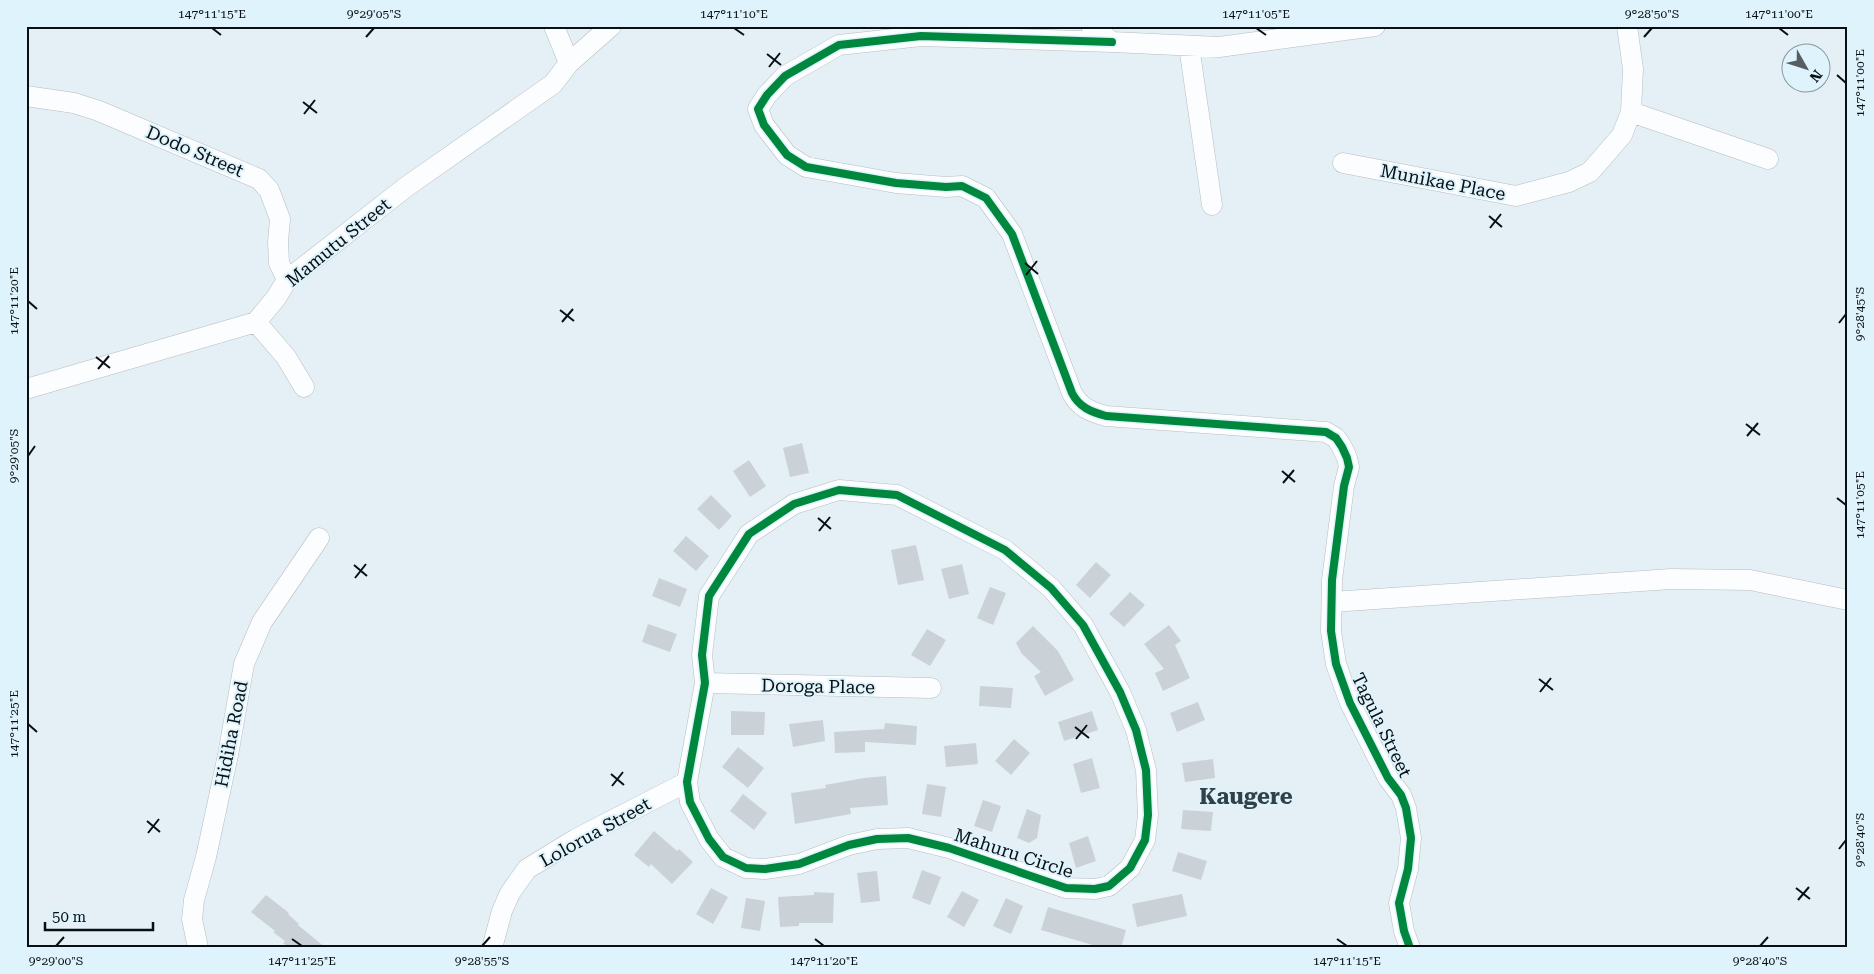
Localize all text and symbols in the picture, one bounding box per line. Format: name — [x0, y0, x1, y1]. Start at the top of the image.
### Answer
text: 147°11'15"E — [178, 7, 246, 21]
text: 9°29'05"S — [347, 7, 401, 21]
text: 147°11'10"E — [700, 7, 768, 21]
text: 147°11'05"E — [1222, 7, 1290, 21]
text: 9°28'50"S — [1625, 7, 1679, 21]
text: 147°11'00"E — [1745, 7, 1813, 21]
north arrow — [1782, 42, 1832, 92]
text: 147°11'00"E — [1853, 49, 1867, 117]
text: N — [1806, 67, 1826, 86]
street label: Dodo Street — [143, 121, 247, 181]
street label: Munikae Place — [1379, 160, 1507, 204]
street label: Mamutu Street — [282, 193, 395, 291]
text: 147°11'20"E — [7, 267, 21, 335]
text: 9°28'45"S — [1853, 287, 1867, 341]
text: 9°29'05"S — [7, 429, 21, 483]
text: 147°11'05"E — [1853, 471, 1867, 539]
street label: Tagula Street — [1348, 669, 1416, 781]
street label: Doroga Place — [761, 675, 875, 697]
street label: Hidiha Road — [210, 678, 252, 789]
text: 147°11'25"E — [7, 690, 21, 758]
district label: Kaugere — [1199, 784, 1293, 809]
street label: Lolorua Street — [536, 793, 654, 871]
text: 9°28'40"S — [1853, 813, 1867, 867]
street label: Mahuru Circle — [952, 824, 1076, 882]
scale bar — [45, 899, 152, 931]
text: 50 m — [52, 908, 87, 926]
text: 9°29'00"S — [29, 954, 83, 968]
text: 147°11'25"E — [268, 954, 336, 968]
text: 9°28'55"S — [455, 954, 509, 968]
text: 147°11'20"E — [790, 954, 858, 968]
text: 147°11'15"E — [1313, 954, 1381, 968]
text: 9°28'40"S — [1733, 954, 1787, 968]

